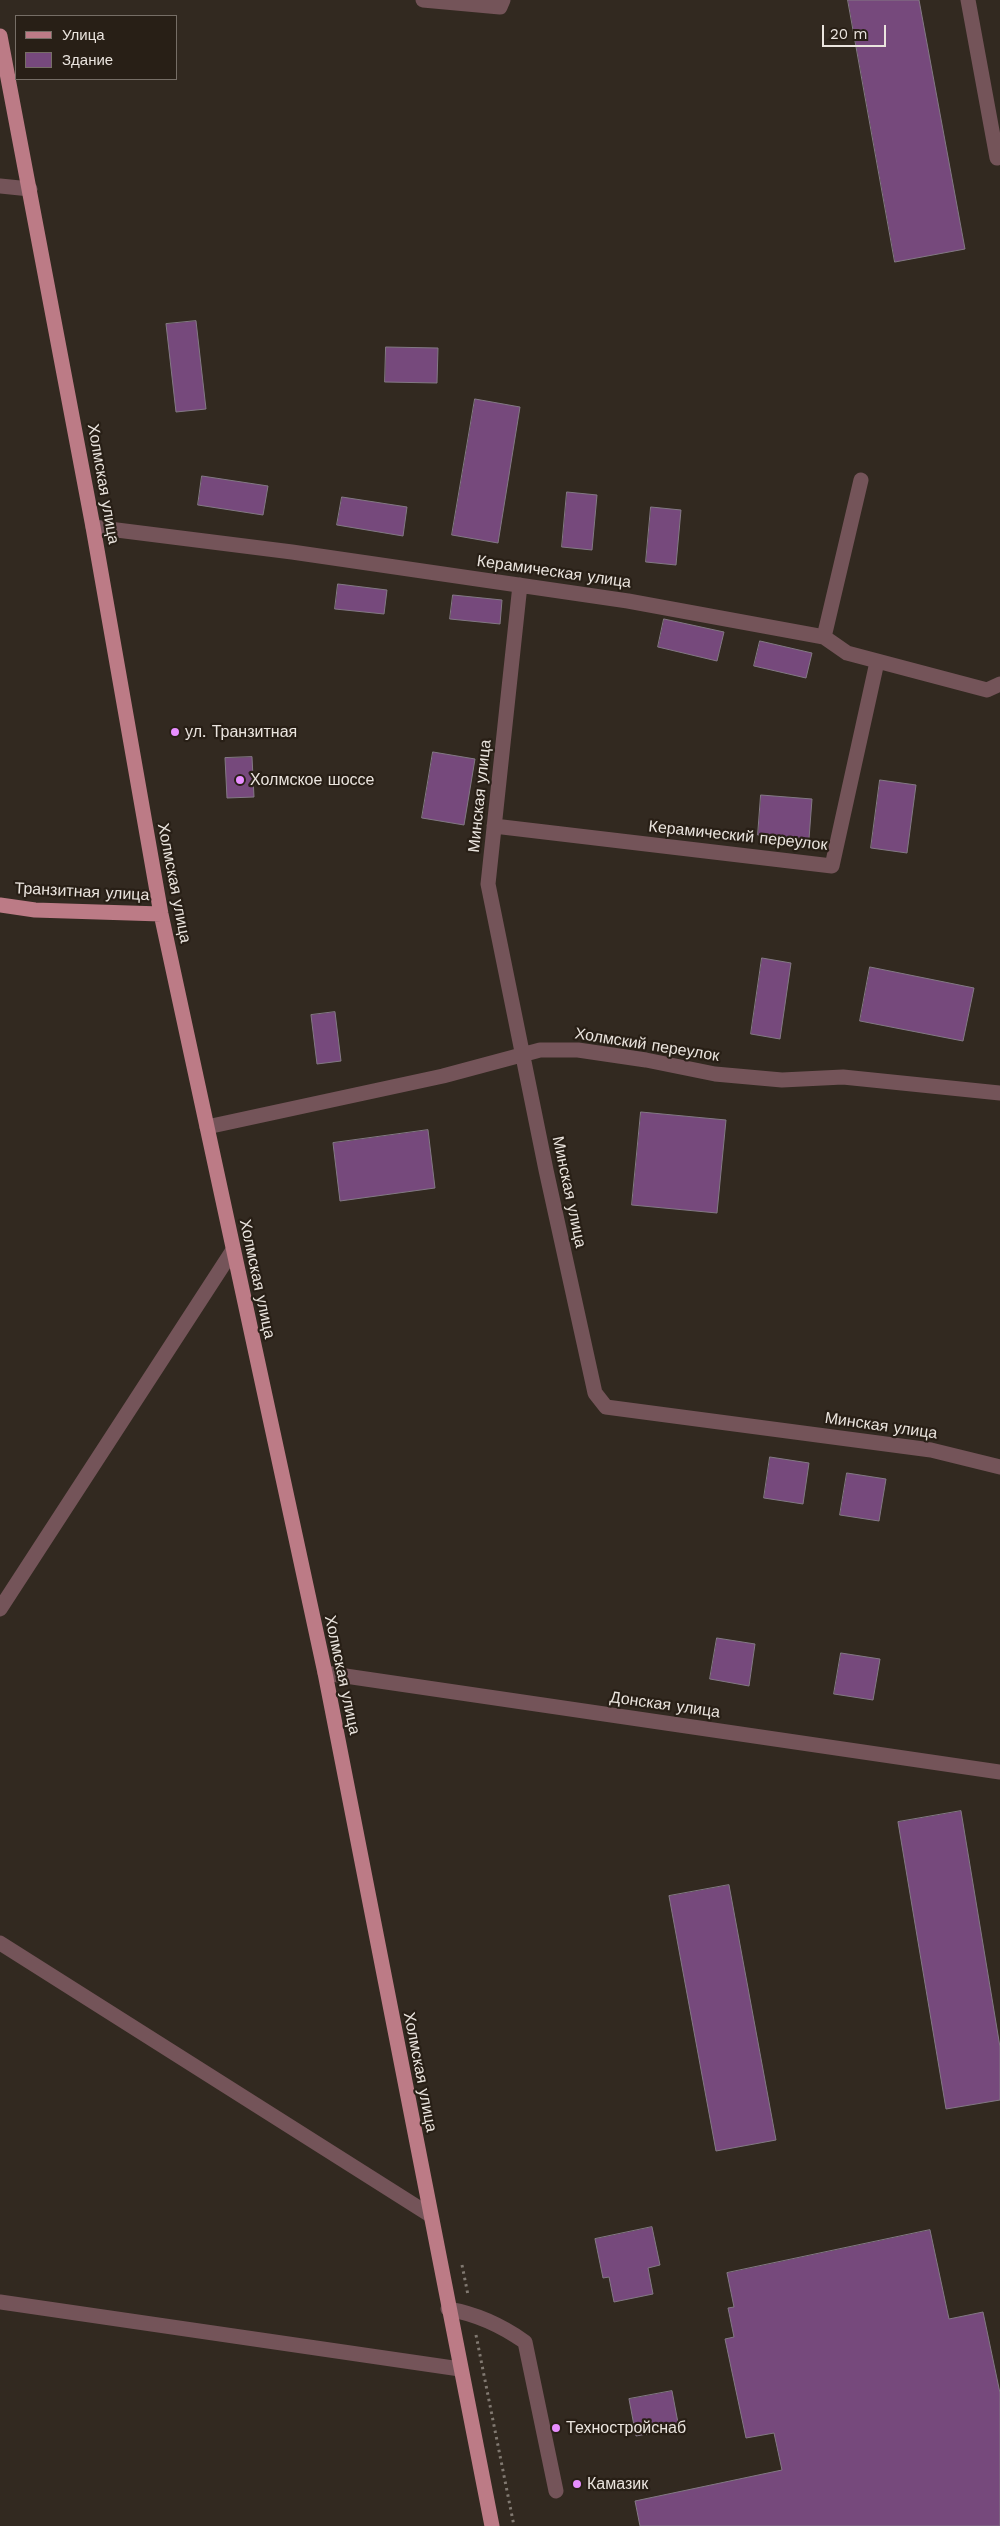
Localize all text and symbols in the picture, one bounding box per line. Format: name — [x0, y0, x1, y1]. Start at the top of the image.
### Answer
legend — [15, 15, 178, 80]
scale bar — [825, 15, 889, 47]
text: 20 m — [830, 25, 868, 43]
text: Улица — [62, 26, 105, 44]
text: Здание — [62, 51, 113, 69]
street label: Холмская улица — [83, 422, 123, 546]
street label: Керамическая улица — [476, 552, 632, 592]
place label: ул. Транзитная — [185, 722, 297, 742]
marker: ул. Транзитная — [169, 726, 181, 738]
street label: Минская улица — [465, 739, 495, 853]
place label: Холмское шоссе — [250, 770, 374, 790]
marker: Холмское шоссе — [234, 774, 246, 786]
street label: Керамический переулок — [648, 817, 828, 855]
street label: Холмская улица — [153, 821, 195, 945]
street label: Транзитная улица — [14, 879, 150, 905]
street label: Холмский переулок — [573, 1024, 721, 1066]
street label: Минская улица — [548, 1135, 590, 1249]
street label: Холмская улица — [235, 1217, 279, 1341]
street label: Минская улица — [823, 1409, 939, 1443]
street label: Холмская улица — [320, 1613, 364, 1737]
street label: Донская улица — [609, 1688, 721, 1722]
street label: Холмская улица — [399, 2010, 441, 2134]
place label: Техностройснаб — [566, 2418, 686, 2438]
marker: Техностройснаб — [550, 2422, 562, 2434]
place label: Камазик — [587, 2474, 648, 2494]
marker: Камазик — [571, 2478, 583, 2490]

